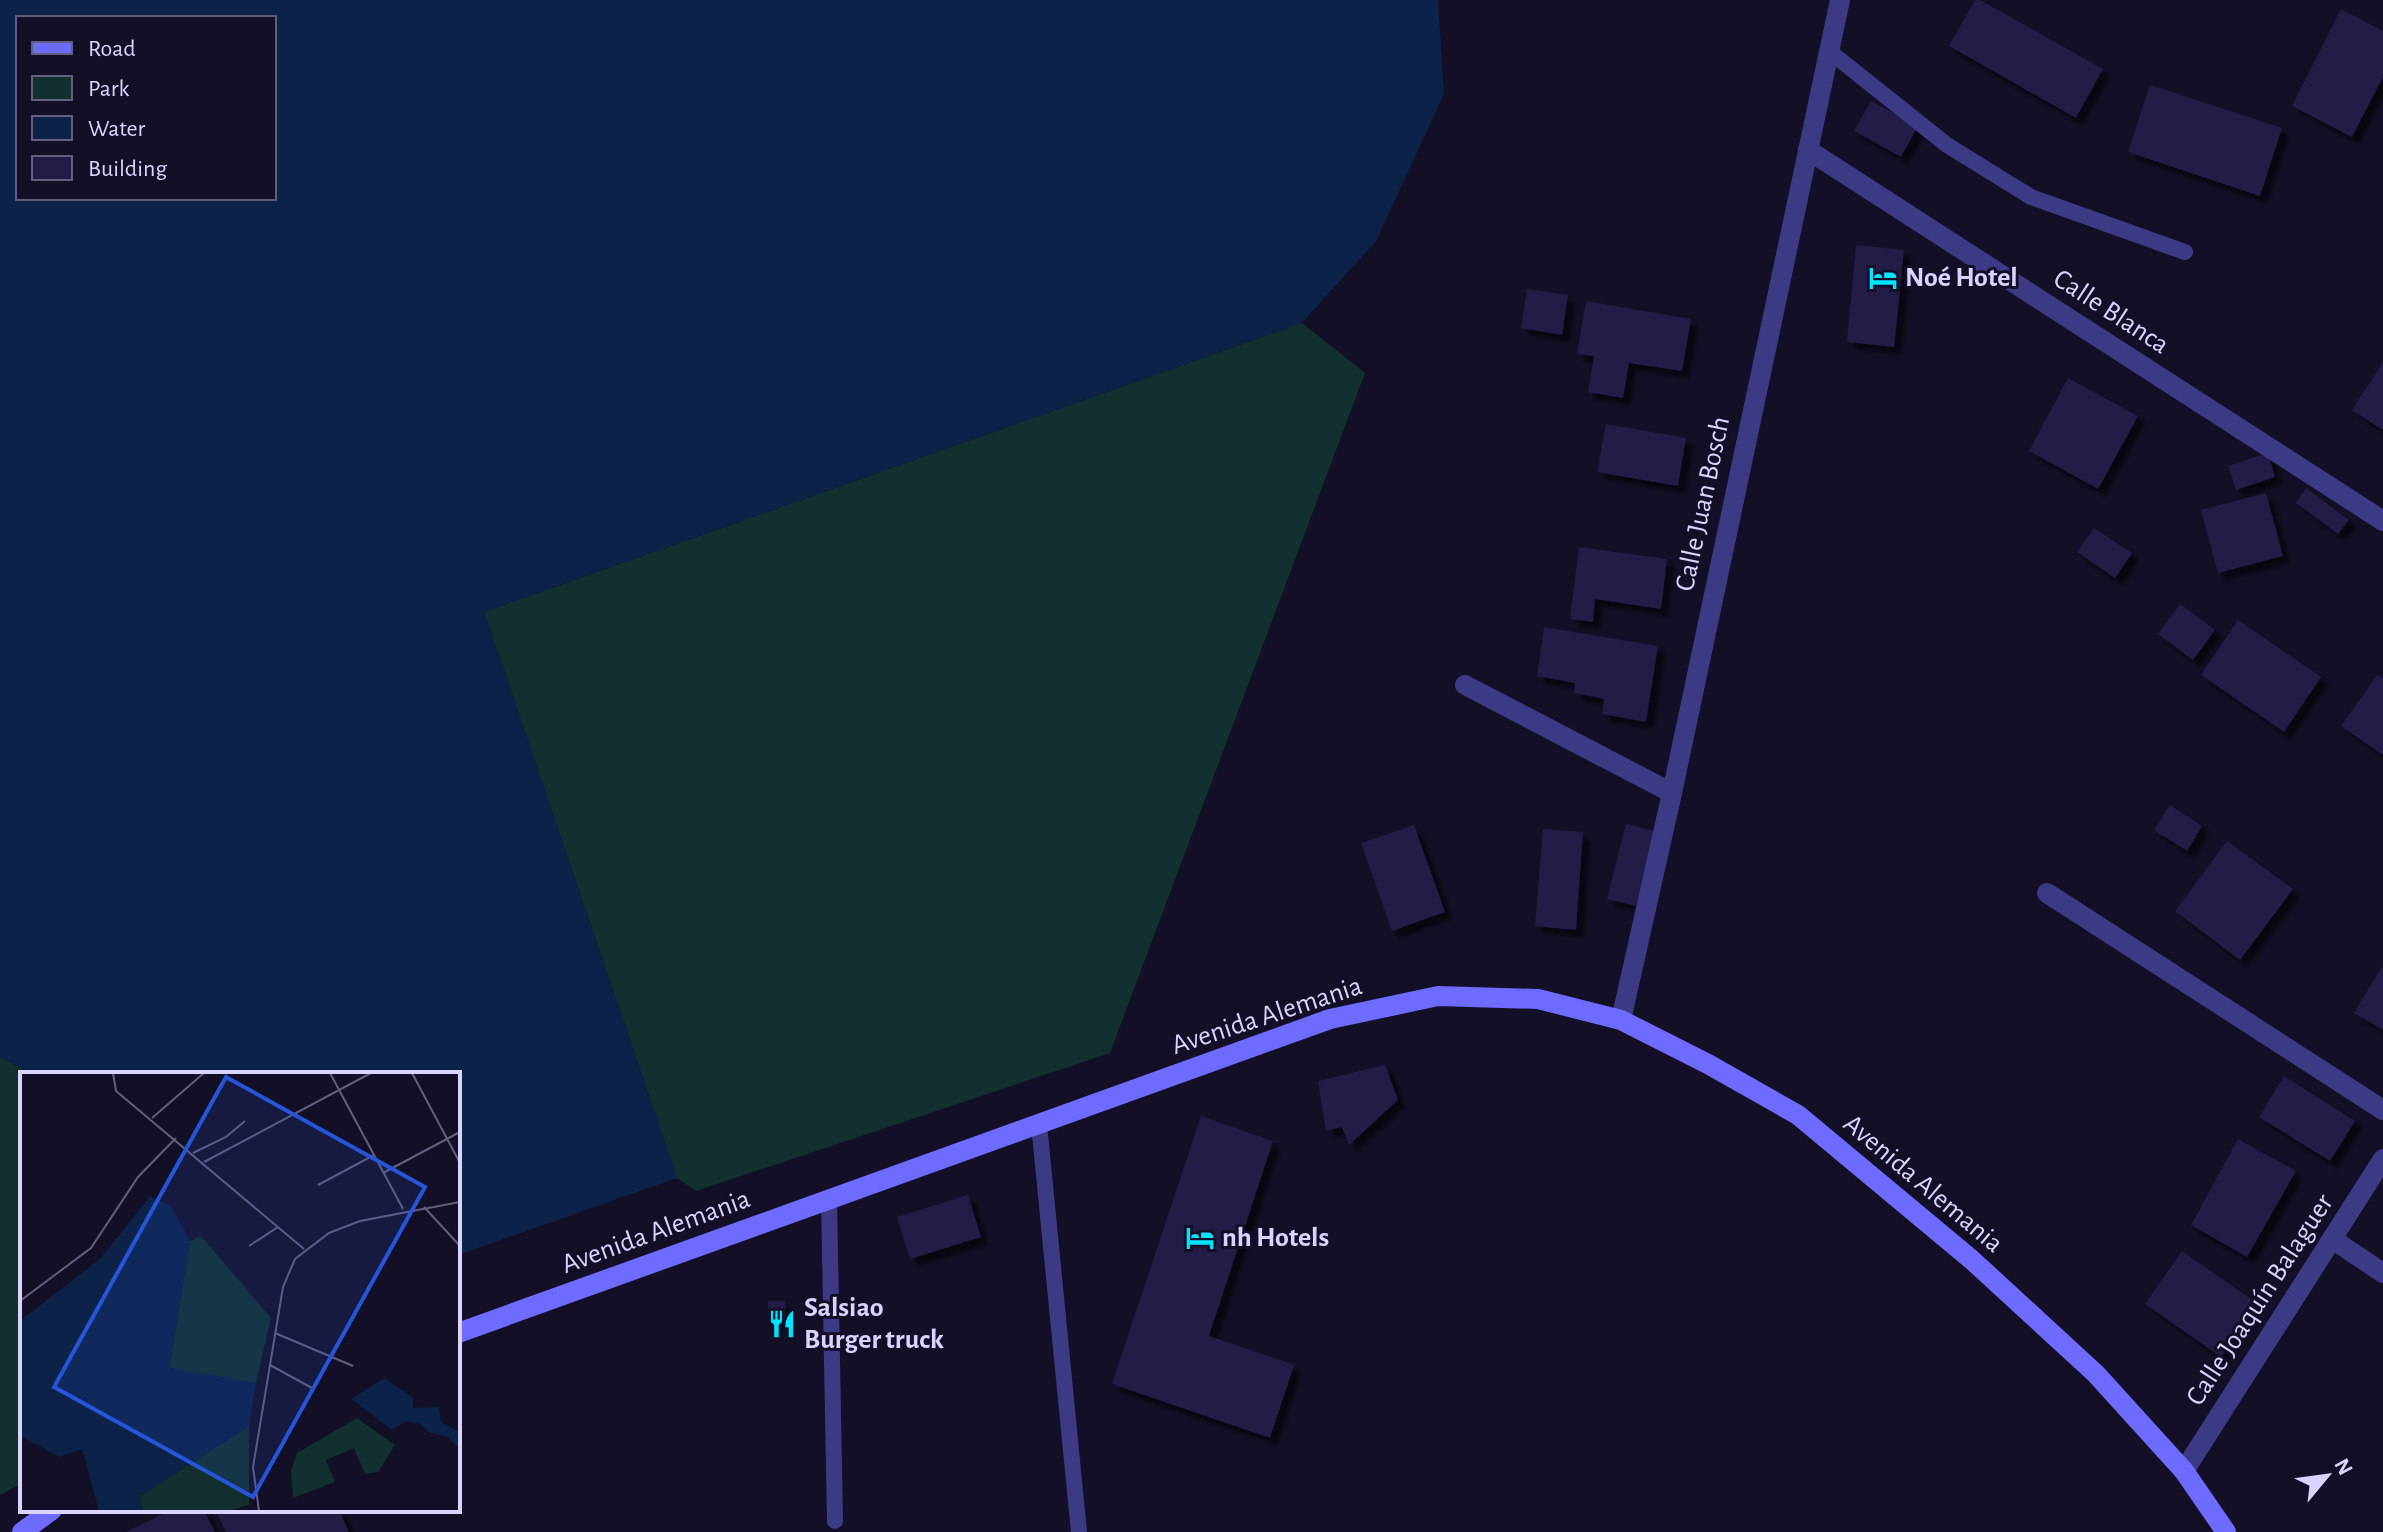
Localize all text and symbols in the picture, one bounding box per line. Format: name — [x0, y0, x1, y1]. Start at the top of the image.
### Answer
legend — [16, 16, 276, 200]
text: Road — [88, 37, 136, 61]
text: Park — [88, 77, 129, 101]
text: Water — [88, 117, 146, 141]
text: Building — [88, 157, 167, 181]
hotel icon: Noé Hotel — [1868, 263, 1898, 293]
place label: Noé Hotel — [1905, 264, 2018, 292]
street label: Calle Blanca — [2048, 264, 2174, 360]
street label: Calle Juan Bosch — [1671, 414, 1735, 594]
street label: Avenida Alemania — [1168, 972, 1366, 1060]
inset map — [20, 1072, 460, 1512]
street label: Avenida Alemania — [1838, 1109, 2008, 1259]
street label: Avenida Alemania — [558, 1185, 754, 1279]
street label: Calle Joaquín Balaguer — [2181, 1189, 2339, 1411]
hotel icon: nh Hotels — [1185, 1223, 1215, 1253]
place label: nh Hotels — [1222, 1224, 1329, 1252]
place label: Salsiao Burger truck — [804, 1294, 944, 1354]
restaurant icon: Salsiao Burger truck — [767, 1309, 797, 1339]
north arrow — [2287, 1436, 2367, 1516]
text: N — [2330, 1455, 2357, 1479]

